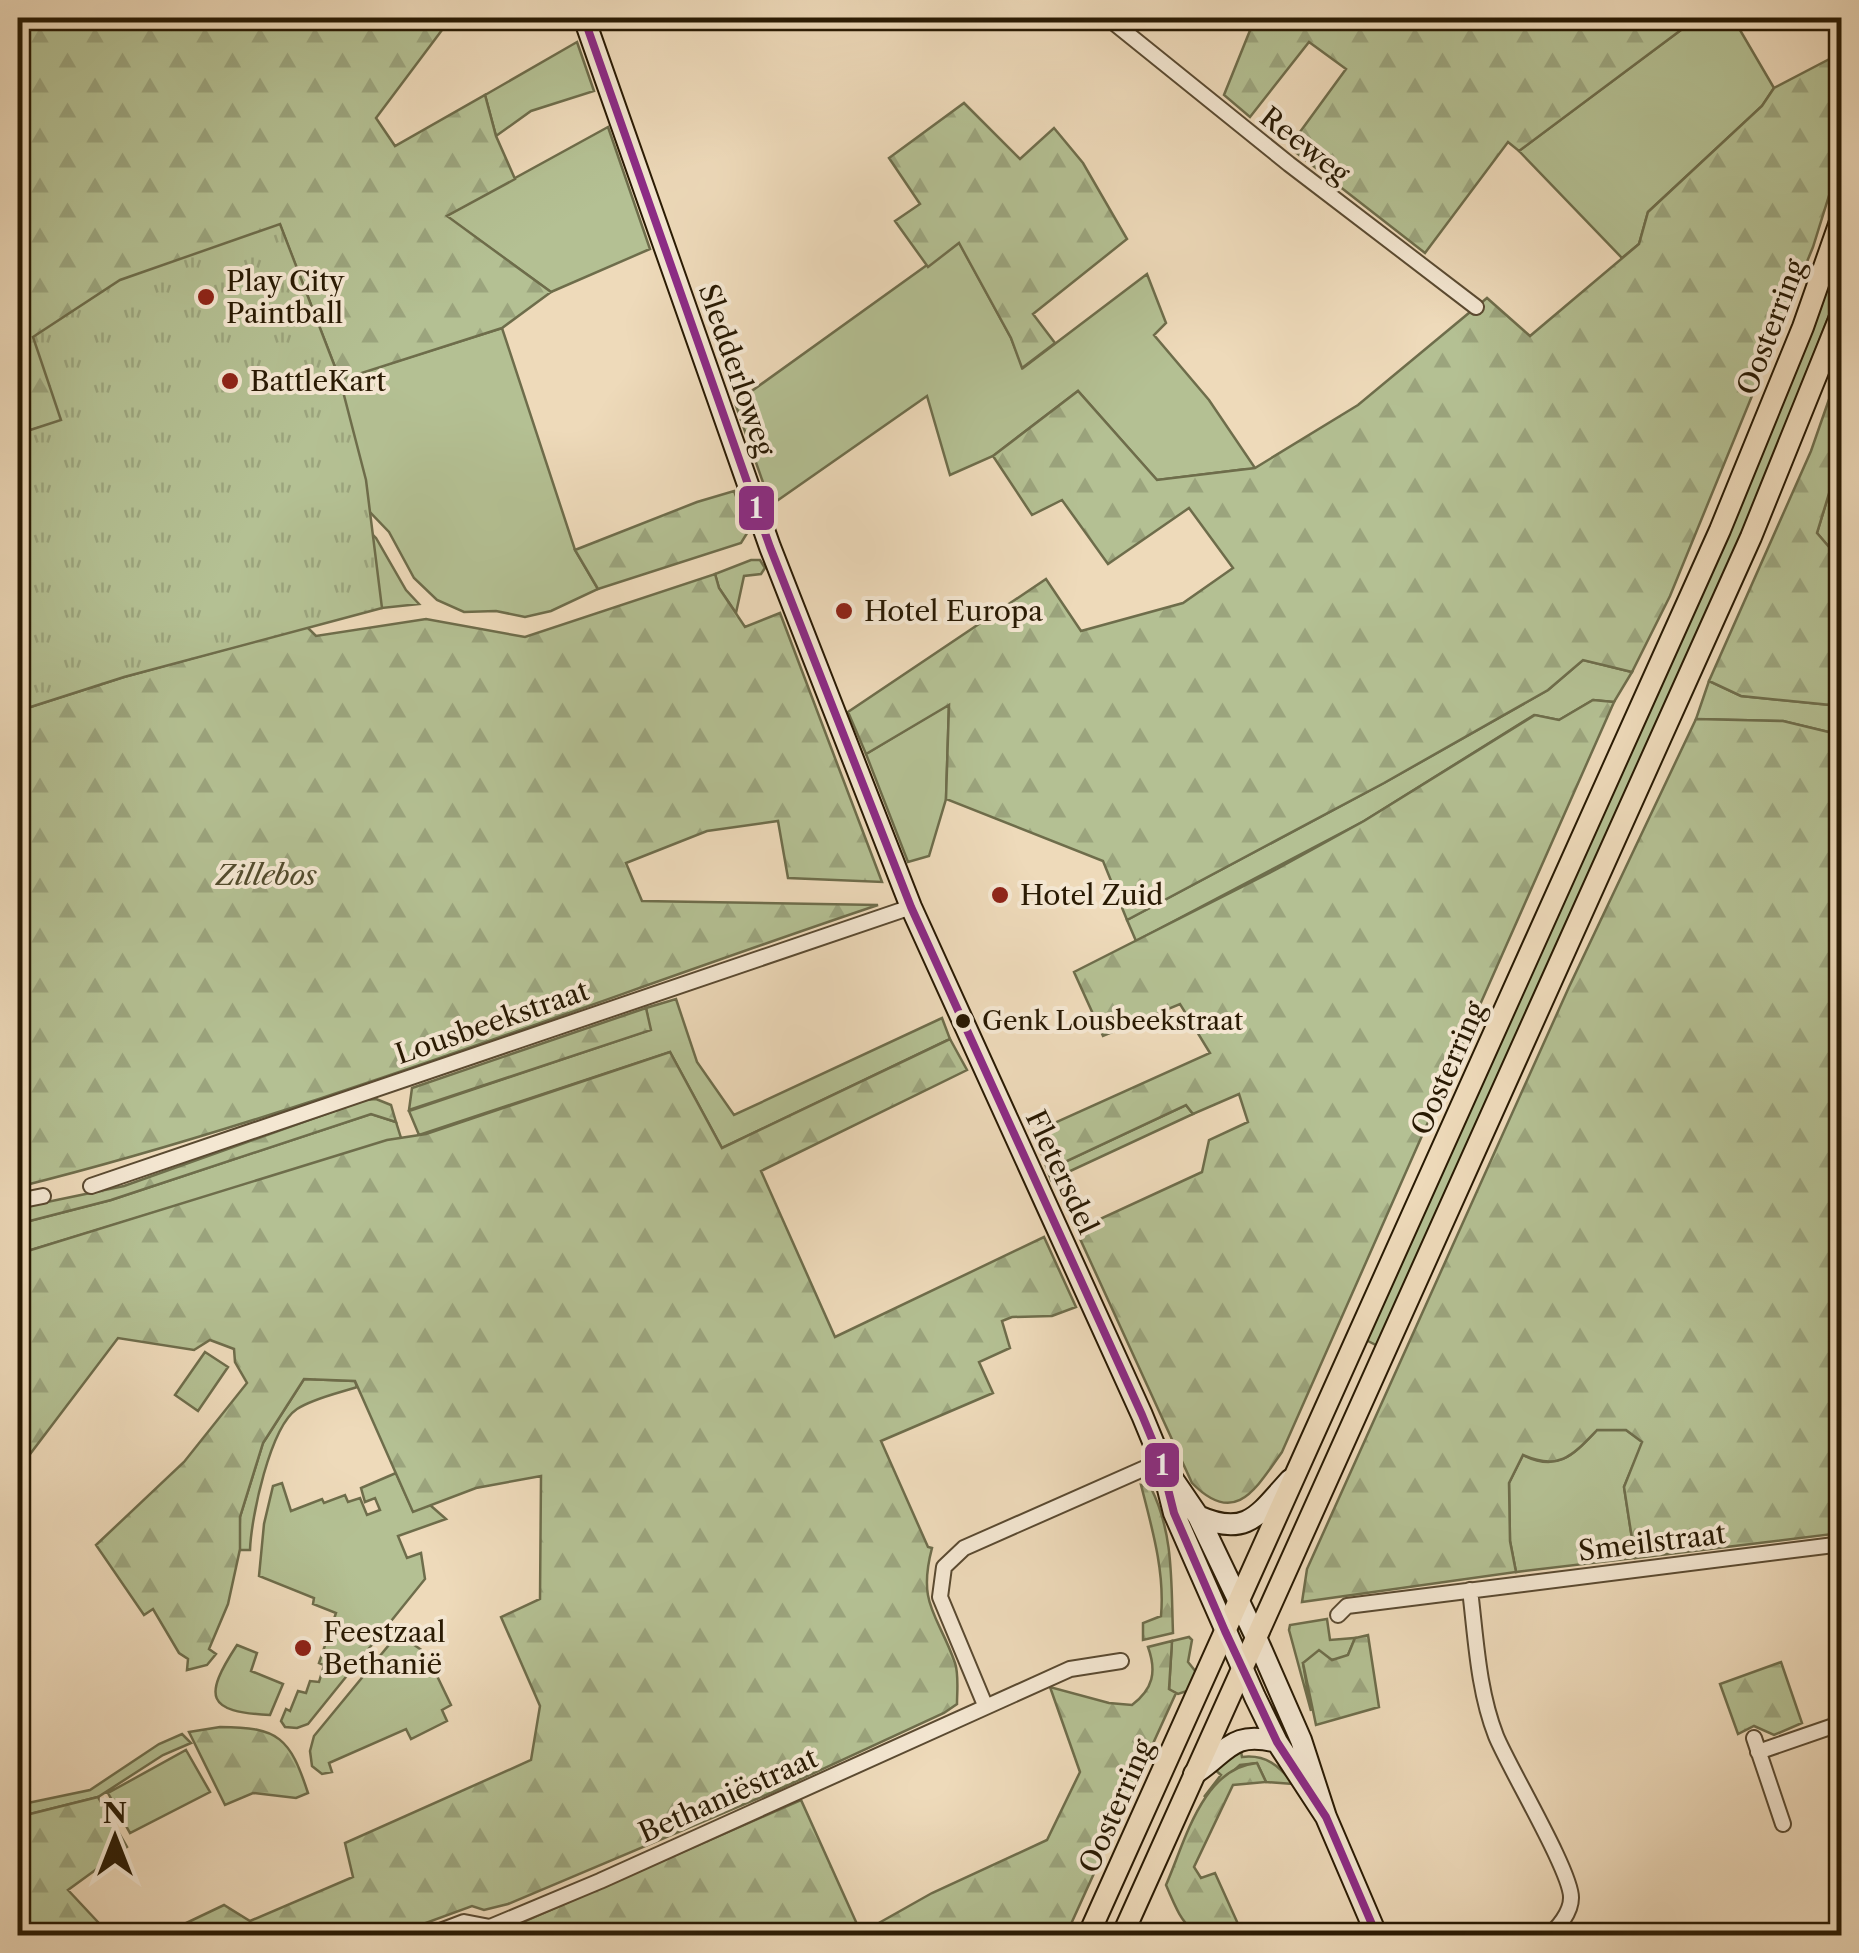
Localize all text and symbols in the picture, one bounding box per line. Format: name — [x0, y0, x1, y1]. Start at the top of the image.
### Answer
street label: Reeweg — [1253, 100, 1357, 191]
street label: Oosterring — [1730, 254, 1812, 400]
place label: Play City Paintball — [226, 264, 345, 330]
street label: Sledderloweg — [692, 279, 782, 461]
marker: Play City Paintball — [195, 286, 217, 308]
place label: BattleKart — [250, 364, 386, 398]
marker: BattleKart — [219, 370, 241, 392]
line badge: 1 — [737, 484, 776, 532]
text: 1 — [750, 491, 763, 525]
place label: Hotel Europa — [864, 594, 1043, 628]
marker: Hotel Europa — [833, 600, 855, 622]
park label: Zillebos — [214, 858, 318, 892]
place label: Hotel Zuid — [1020, 878, 1163, 912]
marker: Hotel Zuid — [989, 884, 1011, 906]
street label: Lousbeekstraat — [391, 973, 593, 1071]
street label: Oosterring — [1403, 996, 1493, 1140]
place label: Genk Lousbeekstraat — [982, 1005, 1244, 1037]
marker: Genk Lousbeekstraat — [953, 1011, 973, 1031]
street label: Fletersdel — [1019, 1105, 1105, 1239]
line badge: 1 — [1143, 1441, 1181, 1489]
text: 1 — [1156, 1448, 1169, 1482]
street label: Smeilstraat — [1576, 1516, 1728, 1568]
place label: Feestzaal Bethanië — [323, 1615, 446, 1681]
marker: Feestzaal Bethanië — [292, 1637, 314, 1659]
street label: Oosterring — [1071, 1734, 1161, 1878]
street label: Bethaniëstraat — [633, 1740, 823, 1850]
north arrow — [65, 1788, 165, 1888]
text: N — [103, 1796, 127, 1830]

